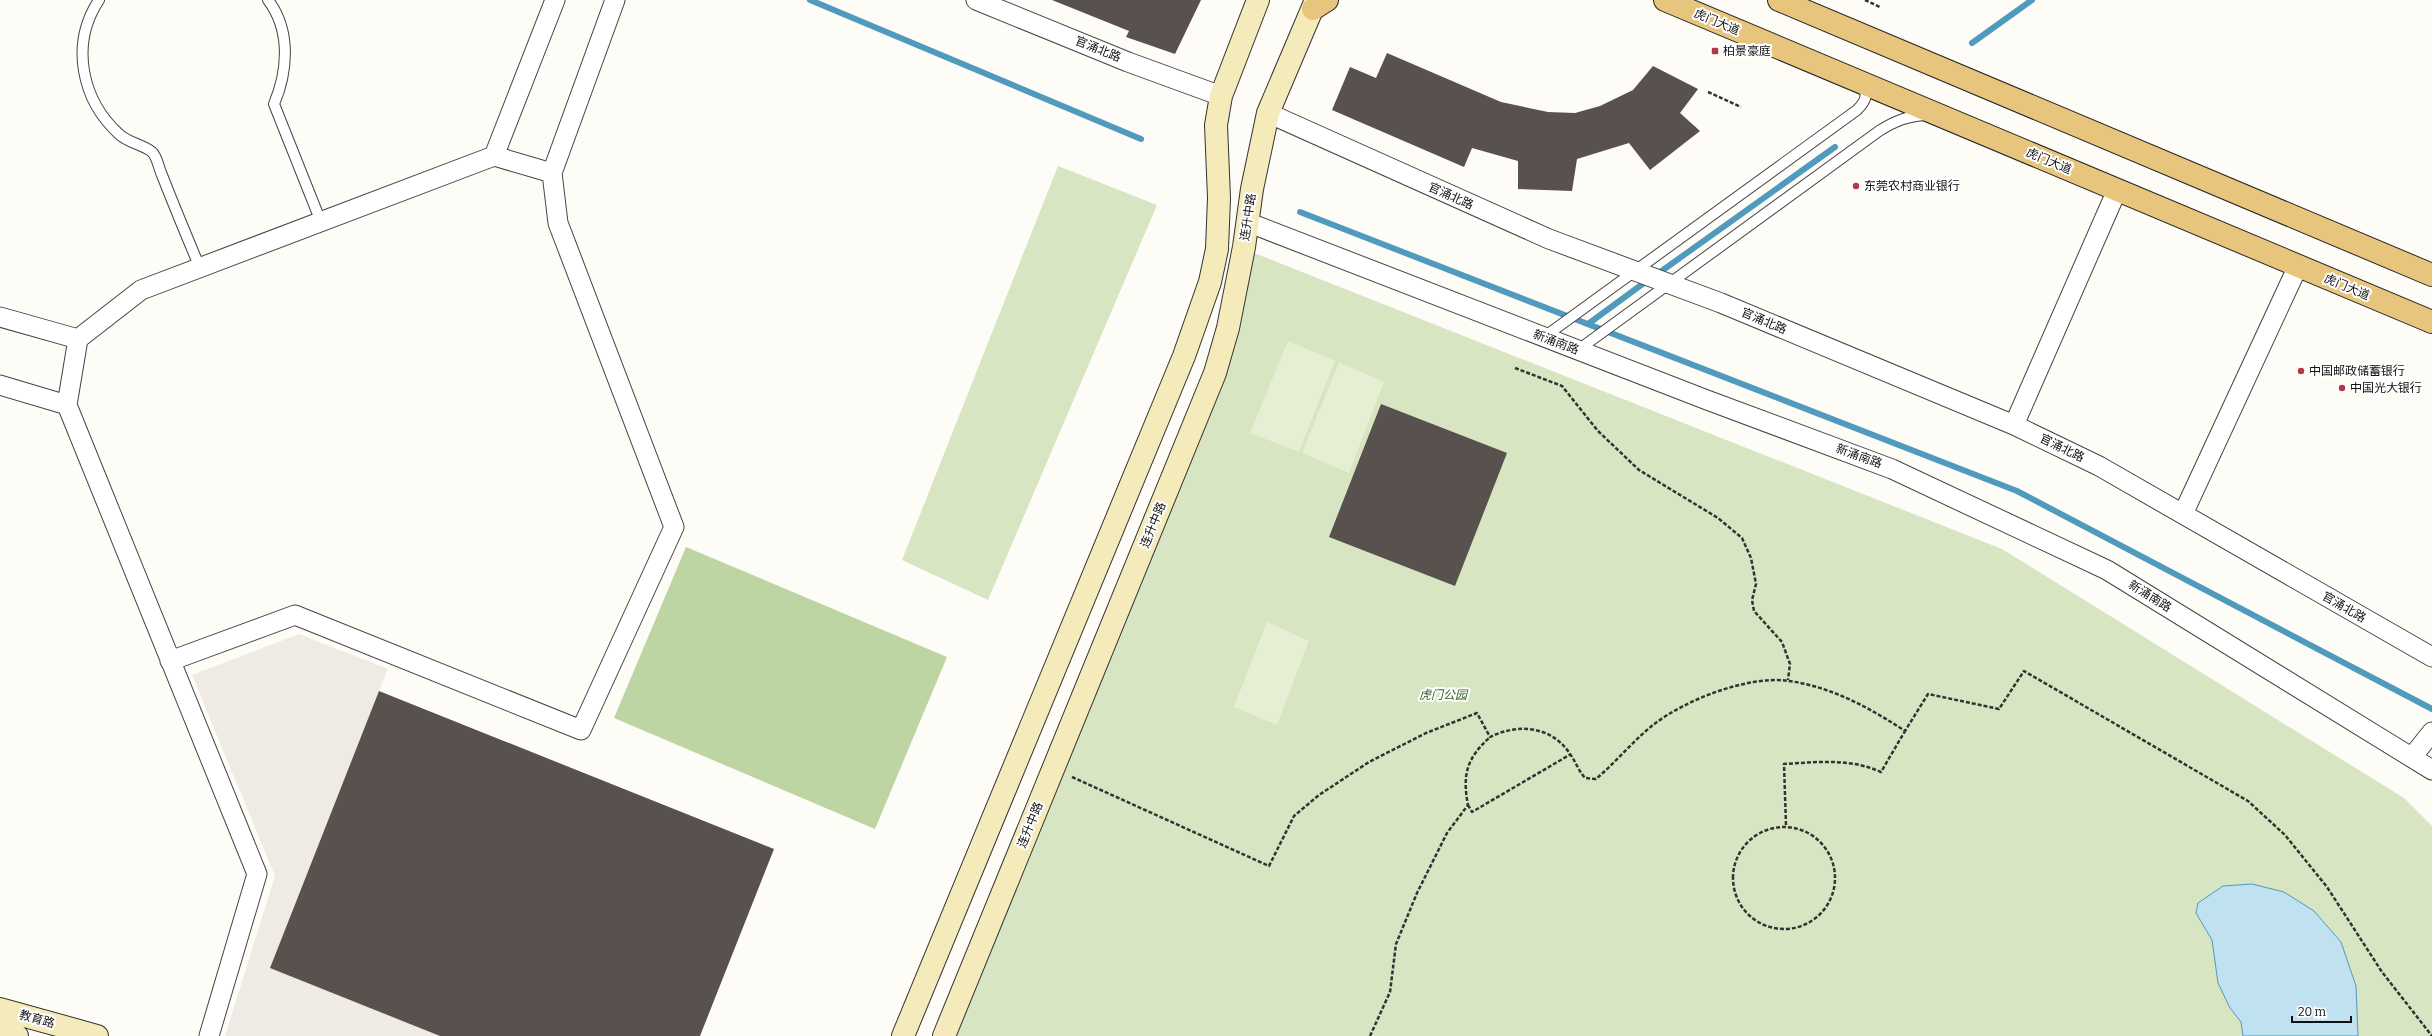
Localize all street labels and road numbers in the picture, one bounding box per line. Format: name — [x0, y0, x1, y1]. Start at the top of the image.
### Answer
street label: 虎门大道 — [1692, 6, 1742, 38]
street label: 官涌北路 — [1073, 34, 1123, 64]
street label: 虎门大道 — [2024, 145, 2074, 177]
street label: 官涌北路 — [1426, 180, 1476, 212]
street label: 连升中路 — [1238, 192, 1258, 242]
street label: 虎门大道 — [2322, 271, 2372, 303]
street label: 官涌北路 — [1739, 305, 1789, 337]
street label: 新涌南路 — [1531, 327, 1581, 357]
street label: 官涌北路 — [2037, 431, 2087, 465]
street label: 新涌南路 — [1834, 441, 1884, 471]
street label: 连升中路 — [1138, 500, 1168, 550]
street label: 新涌南路 — [2126, 577, 2174, 615]
street label: 官涌北路 — [2320, 589, 2368, 625]
street label: 连升中路 — [1015, 800, 1045, 850]
street label: 教育路 — [18, 1007, 56, 1031]

